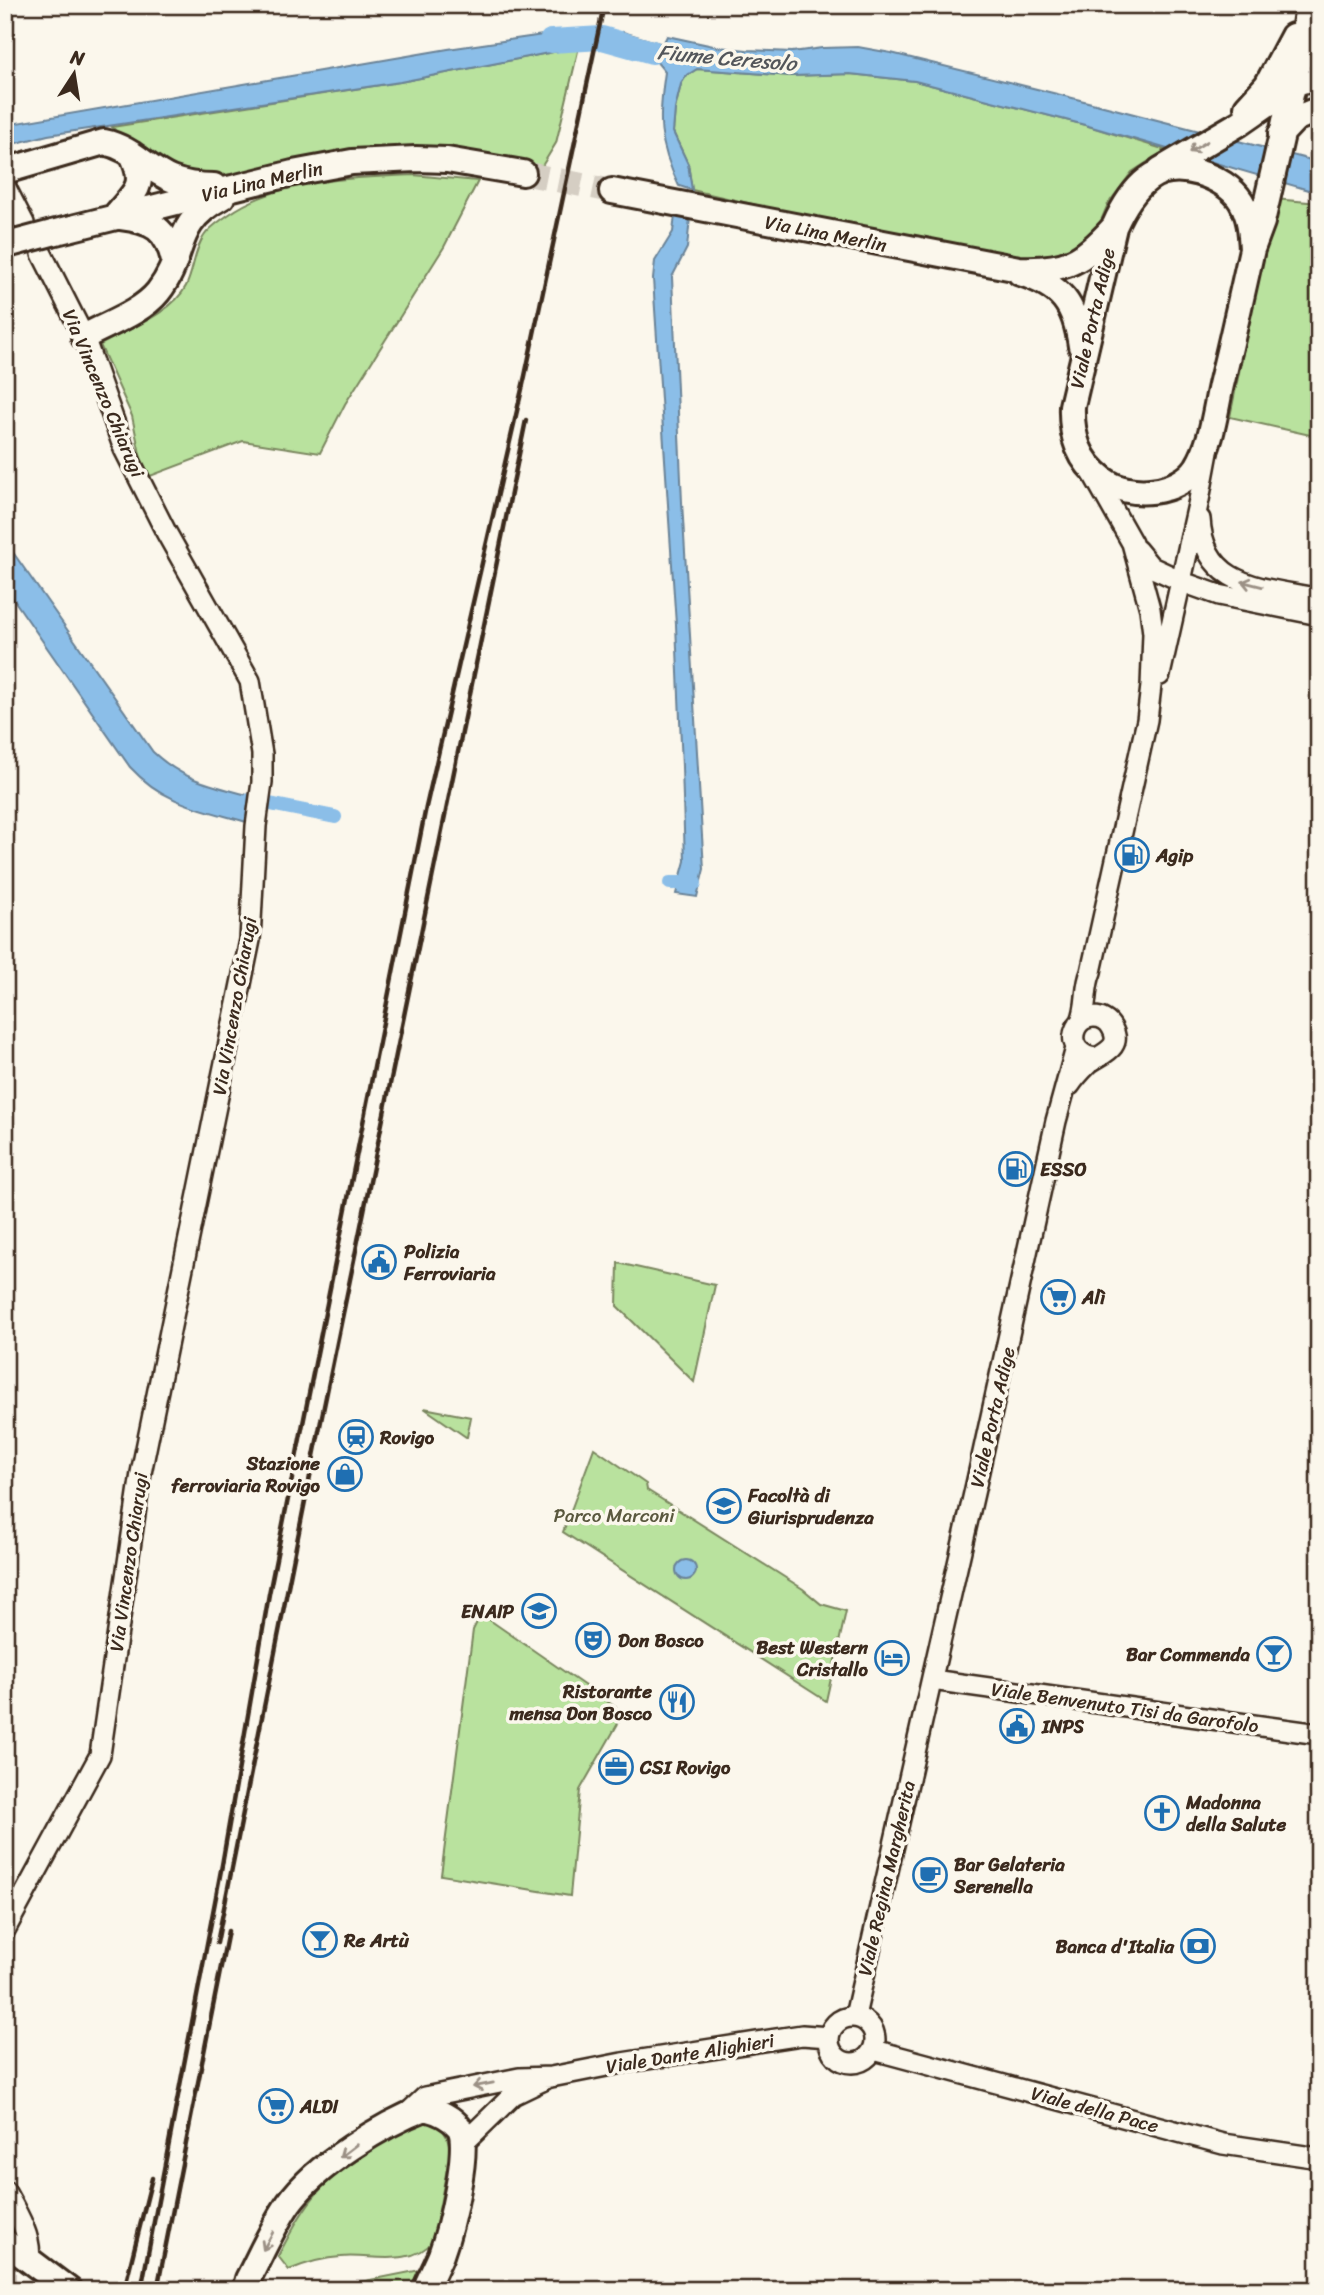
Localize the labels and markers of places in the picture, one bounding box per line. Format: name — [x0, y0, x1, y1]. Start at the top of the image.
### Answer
fuel station icon: Agip — [1113, 836, 1151, 874]
place label: Agip — [1155, 839, 1194, 872]
fuel station icon: ESSO — [997, 1150, 1035, 1188]
place label: ESSO — [1040, 1153, 1087, 1186]
place label: Polizia Ferroviaria — [403, 1235, 496, 1290]
public building icon: Polizia Ferroviaria — [360, 1243, 398, 1281]
supermarket icon: Alì — [1039, 1278, 1077, 1316]
place label: Alì — [1081, 1281, 1106, 1314]
station icon: Rovigo — [337, 1418, 375, 1456]
place label: Rovigo — [379, 1421, 435, 1454]
place label: Stazione ferroviaria Rovigo — [171, 1447, 321, 1502]
shop icon: Stazione ferroviaria Rovigo — [326, 1455, 364, 1493]
place label: Facoltà di Giurisprudenza — [747, 1479, 874, 1534]
school or university icon: Facoltà di Giurisprudenza — [705, 1487, 743, 1525]
school or university icon: ENAIP — [520, 1592, 558, 1630]
place label: ENAIP — [461, 1595, 515, 1628]
theatre icon: Don Bosco — [574, 1621, 612, 1659]
place label: Don Bosco — [618, 1624, 704, 1657]
place label: Best Western Cristallo — [756, 1631, 869, 1686]
bar icon: Bar Commenda — [1255, 1635, 1293, 1673]
place label: Bar Commenda — [1126, 1638, 1250, 1671]
hotel icon: Best Western Cristallo — [873, 1639, 911, 1677]
place label: Ristorante mensa Don Bosco — [508, 1675, 652, 1730]
restaurant icon: Ristorante mensa Don Bosco — [658, 1683, 696, 1721]
public building icon: INPS — [998, 1707, 1036, 1745]
place label: INPS — [1041, 1710, 1085, 1743]
office icon: CSI Rovigo — [597, 1748, 635, 1786]
place label: CSI Rovigo — [639, 1751, 731, 1784]
place label: Madonna della Salute — [1185, 1786, 1286, 1841]
church icon: Madonna della Salute — [1143, 1794, 1181, 1832]
place label: Bar Gelateria Serenella — [953, 1848, 1065, 1903]
cafe icon: Bar Gelateria Serenella — [911, 1856, 949, 1894]
bar icon: Re Artù — [301, 1921, 339, 1959]
place label: Re Artù — [343, 1924, 410, 1957]
bank icon: Banca d'Italia — [1179, 1927, 1217, 1965]
place label: Banca d'Italia — [1056, 1930, 1174, 1963]
supermarket icon: ALDI — [257, 2087, 295, 2125]
place label: ALDI — [299, 2090, 340, 2123]

